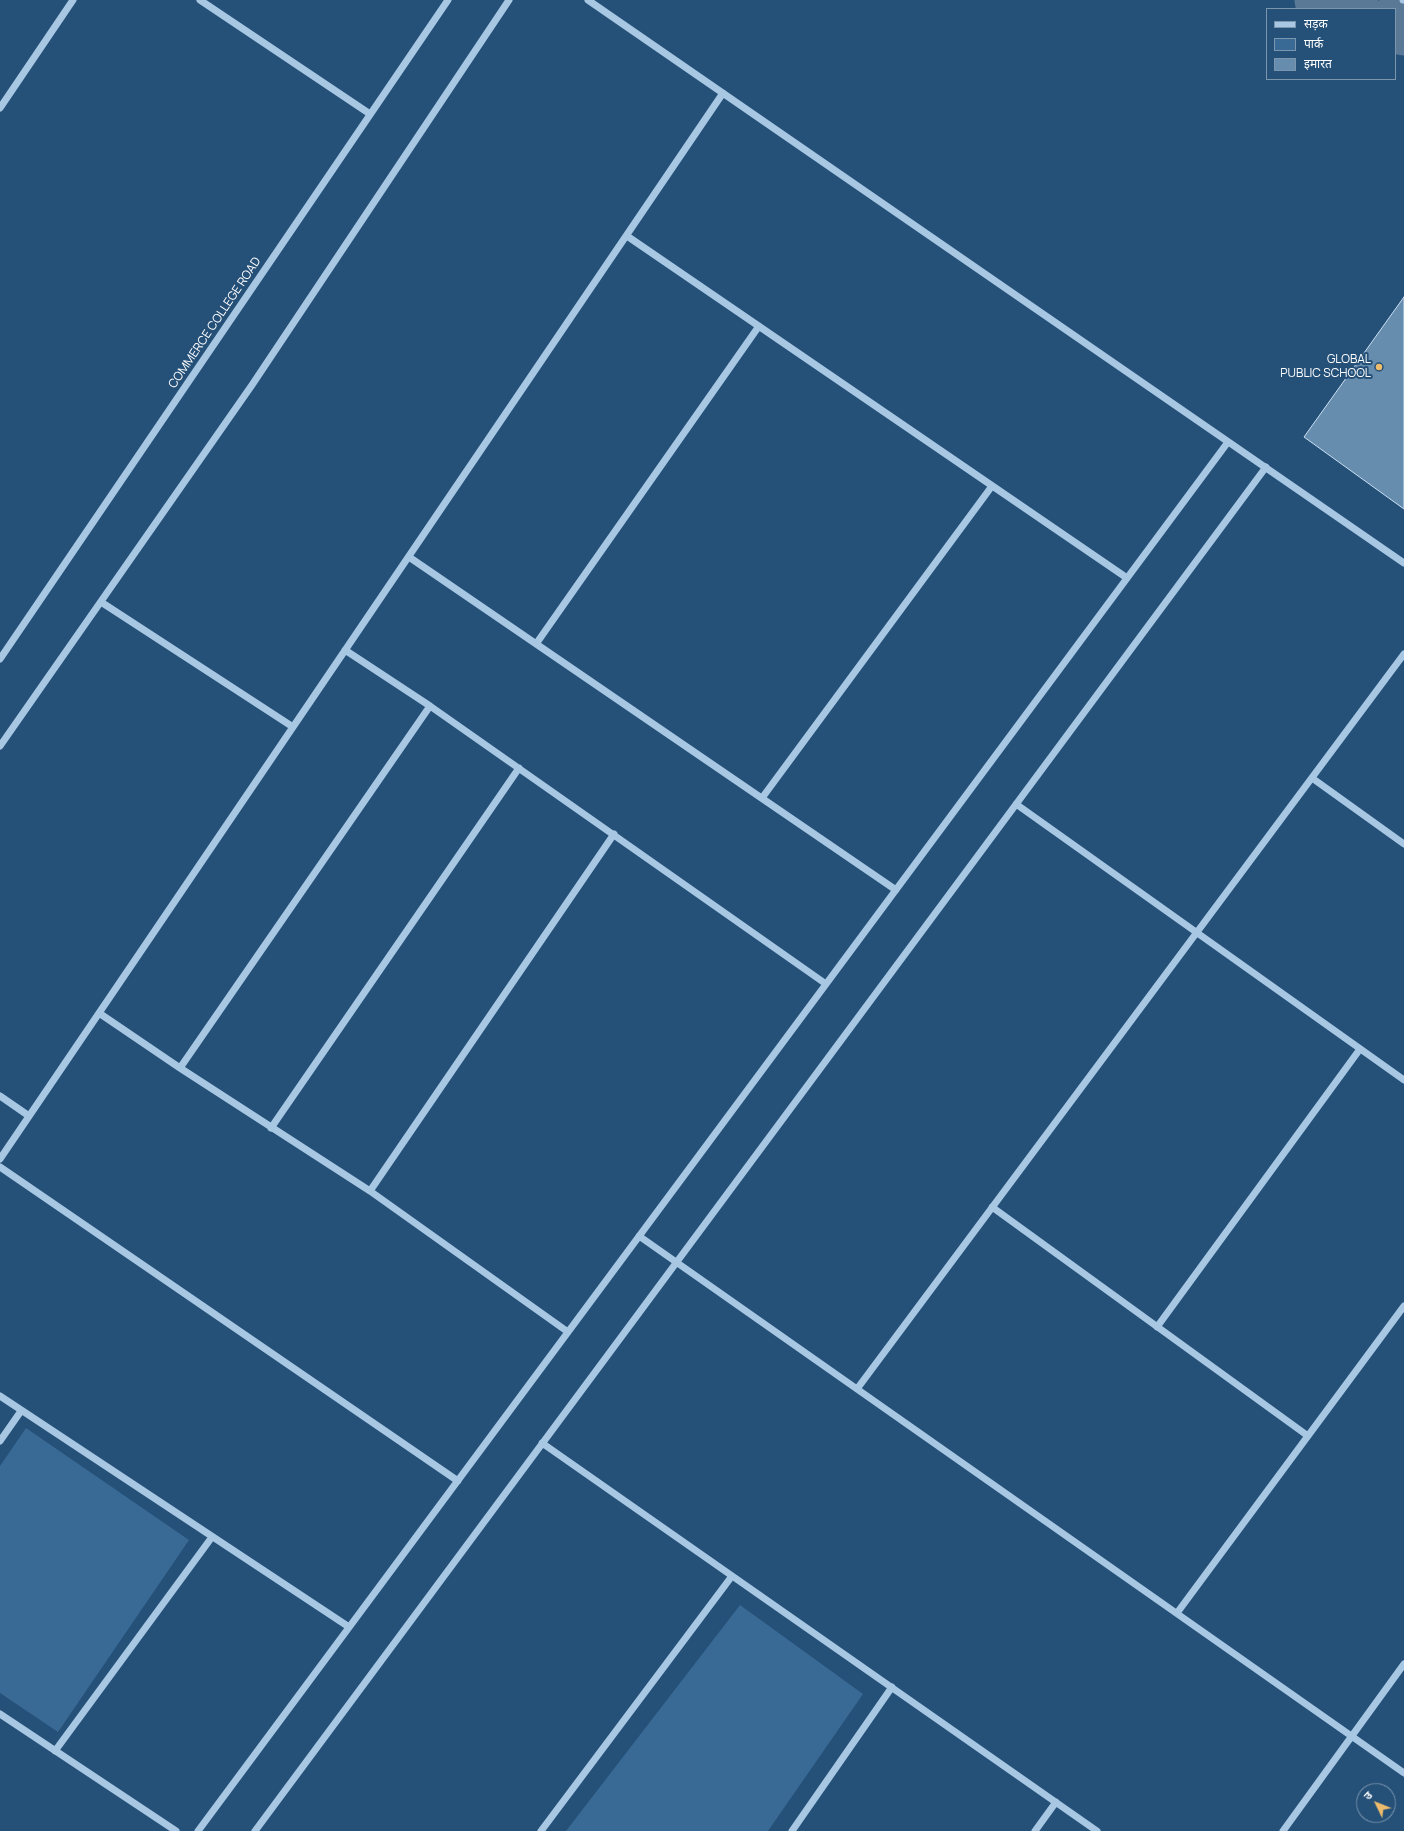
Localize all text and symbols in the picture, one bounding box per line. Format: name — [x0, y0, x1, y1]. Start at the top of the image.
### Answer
legend — [1266, 8, 1396, 80]
text: सड़क — [1304, 15, 1328, 32]
text: पार्क — [1304, 35, 1323, 52]
text: इमारत — [1304, 55, 1332, 72]
street label: COMMERCE COLLEGE ROAD — [166, 255, 264, 391]
place label: GLOBAL PUBLIC SCHOOL — [1280, 353, 1371, 381]
marker: GLOBAL PUBLIC SCHOOL — [1374, 362, 1384, 372]
north arrow — [1356, 1783, 1396, 1823]
text: उ — [1360, 1788, 1375, 1803]

